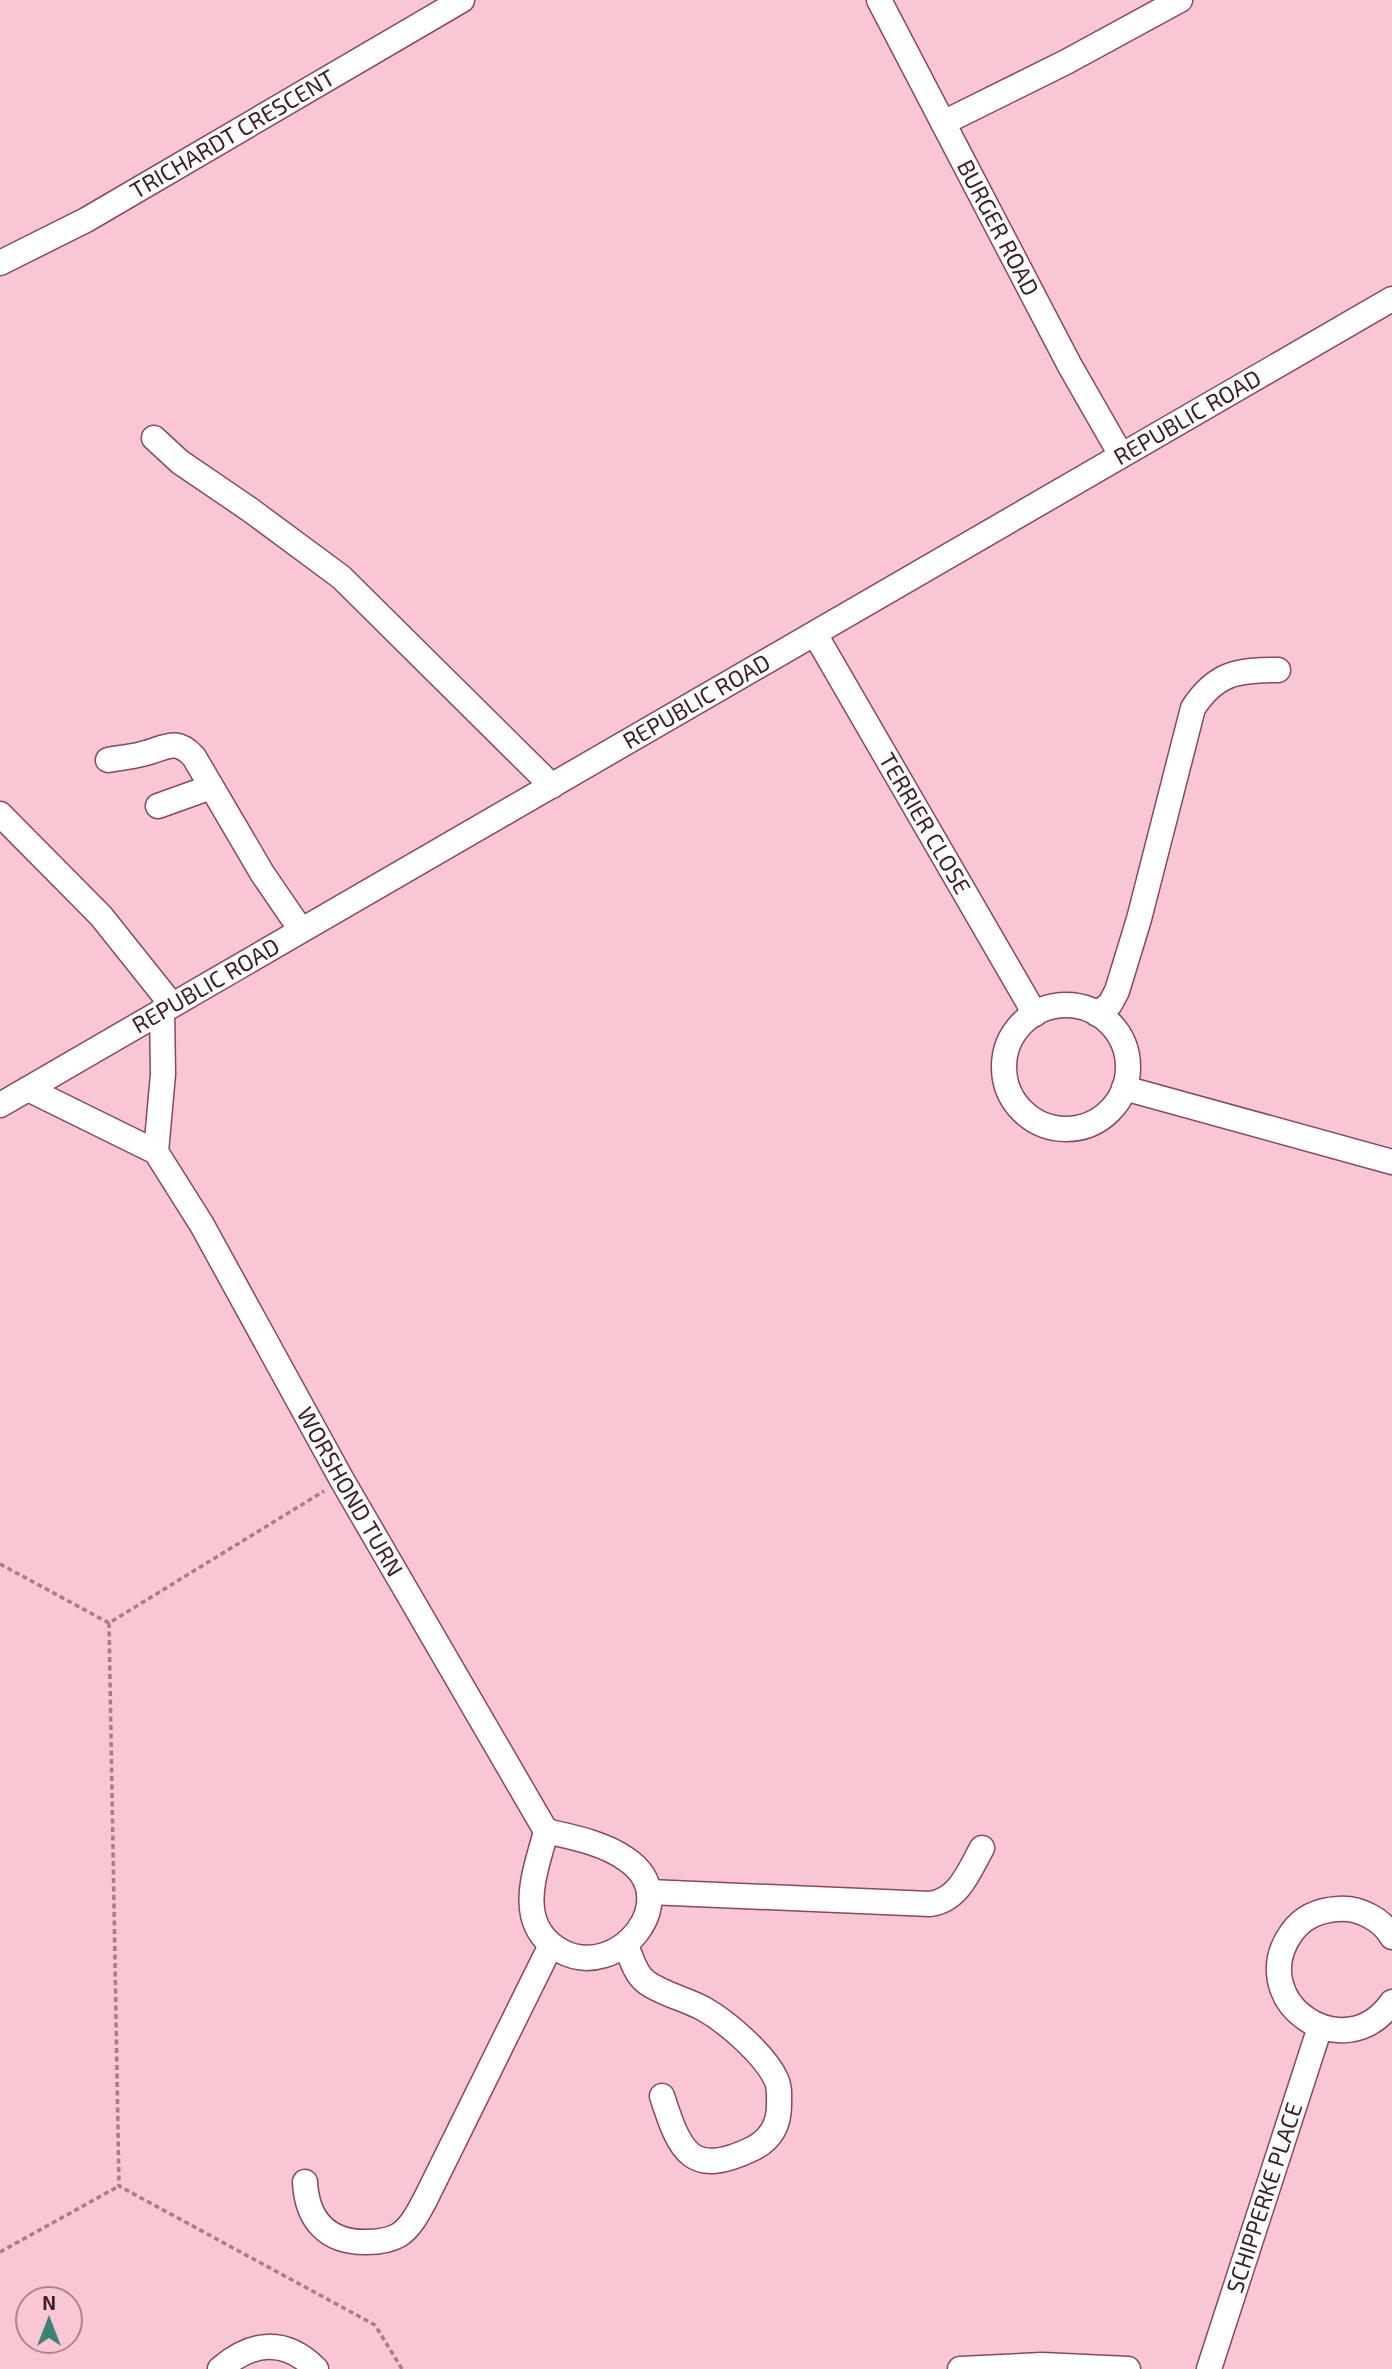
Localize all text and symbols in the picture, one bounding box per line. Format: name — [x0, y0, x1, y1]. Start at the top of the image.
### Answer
street label: TRICHARDT CRESCENT — [125, 63, 339, 204]
street label: BURGER ROAD — [952, 155, 1046, 300]
street label: REPUBLIC ROAD — [1108, 363, 1265, 470]
street label: REPUBLIC ROAD — [618, 647, 775, 754]
street label: TERRIER CLOSE — [874, 747, 977, 899]
street label: REPUBLIC ROAD — [127, 931, 284, 1038]
street label: WORSHOND TURN — [292, 1402, 410, 1581]
street label: SCHIPPERKE PLACE — [1220, 2099, 1308, 2296]
north arrow — [14, 2285, 84, 2355]
text: N — [42, 2291, 56, 2314]

